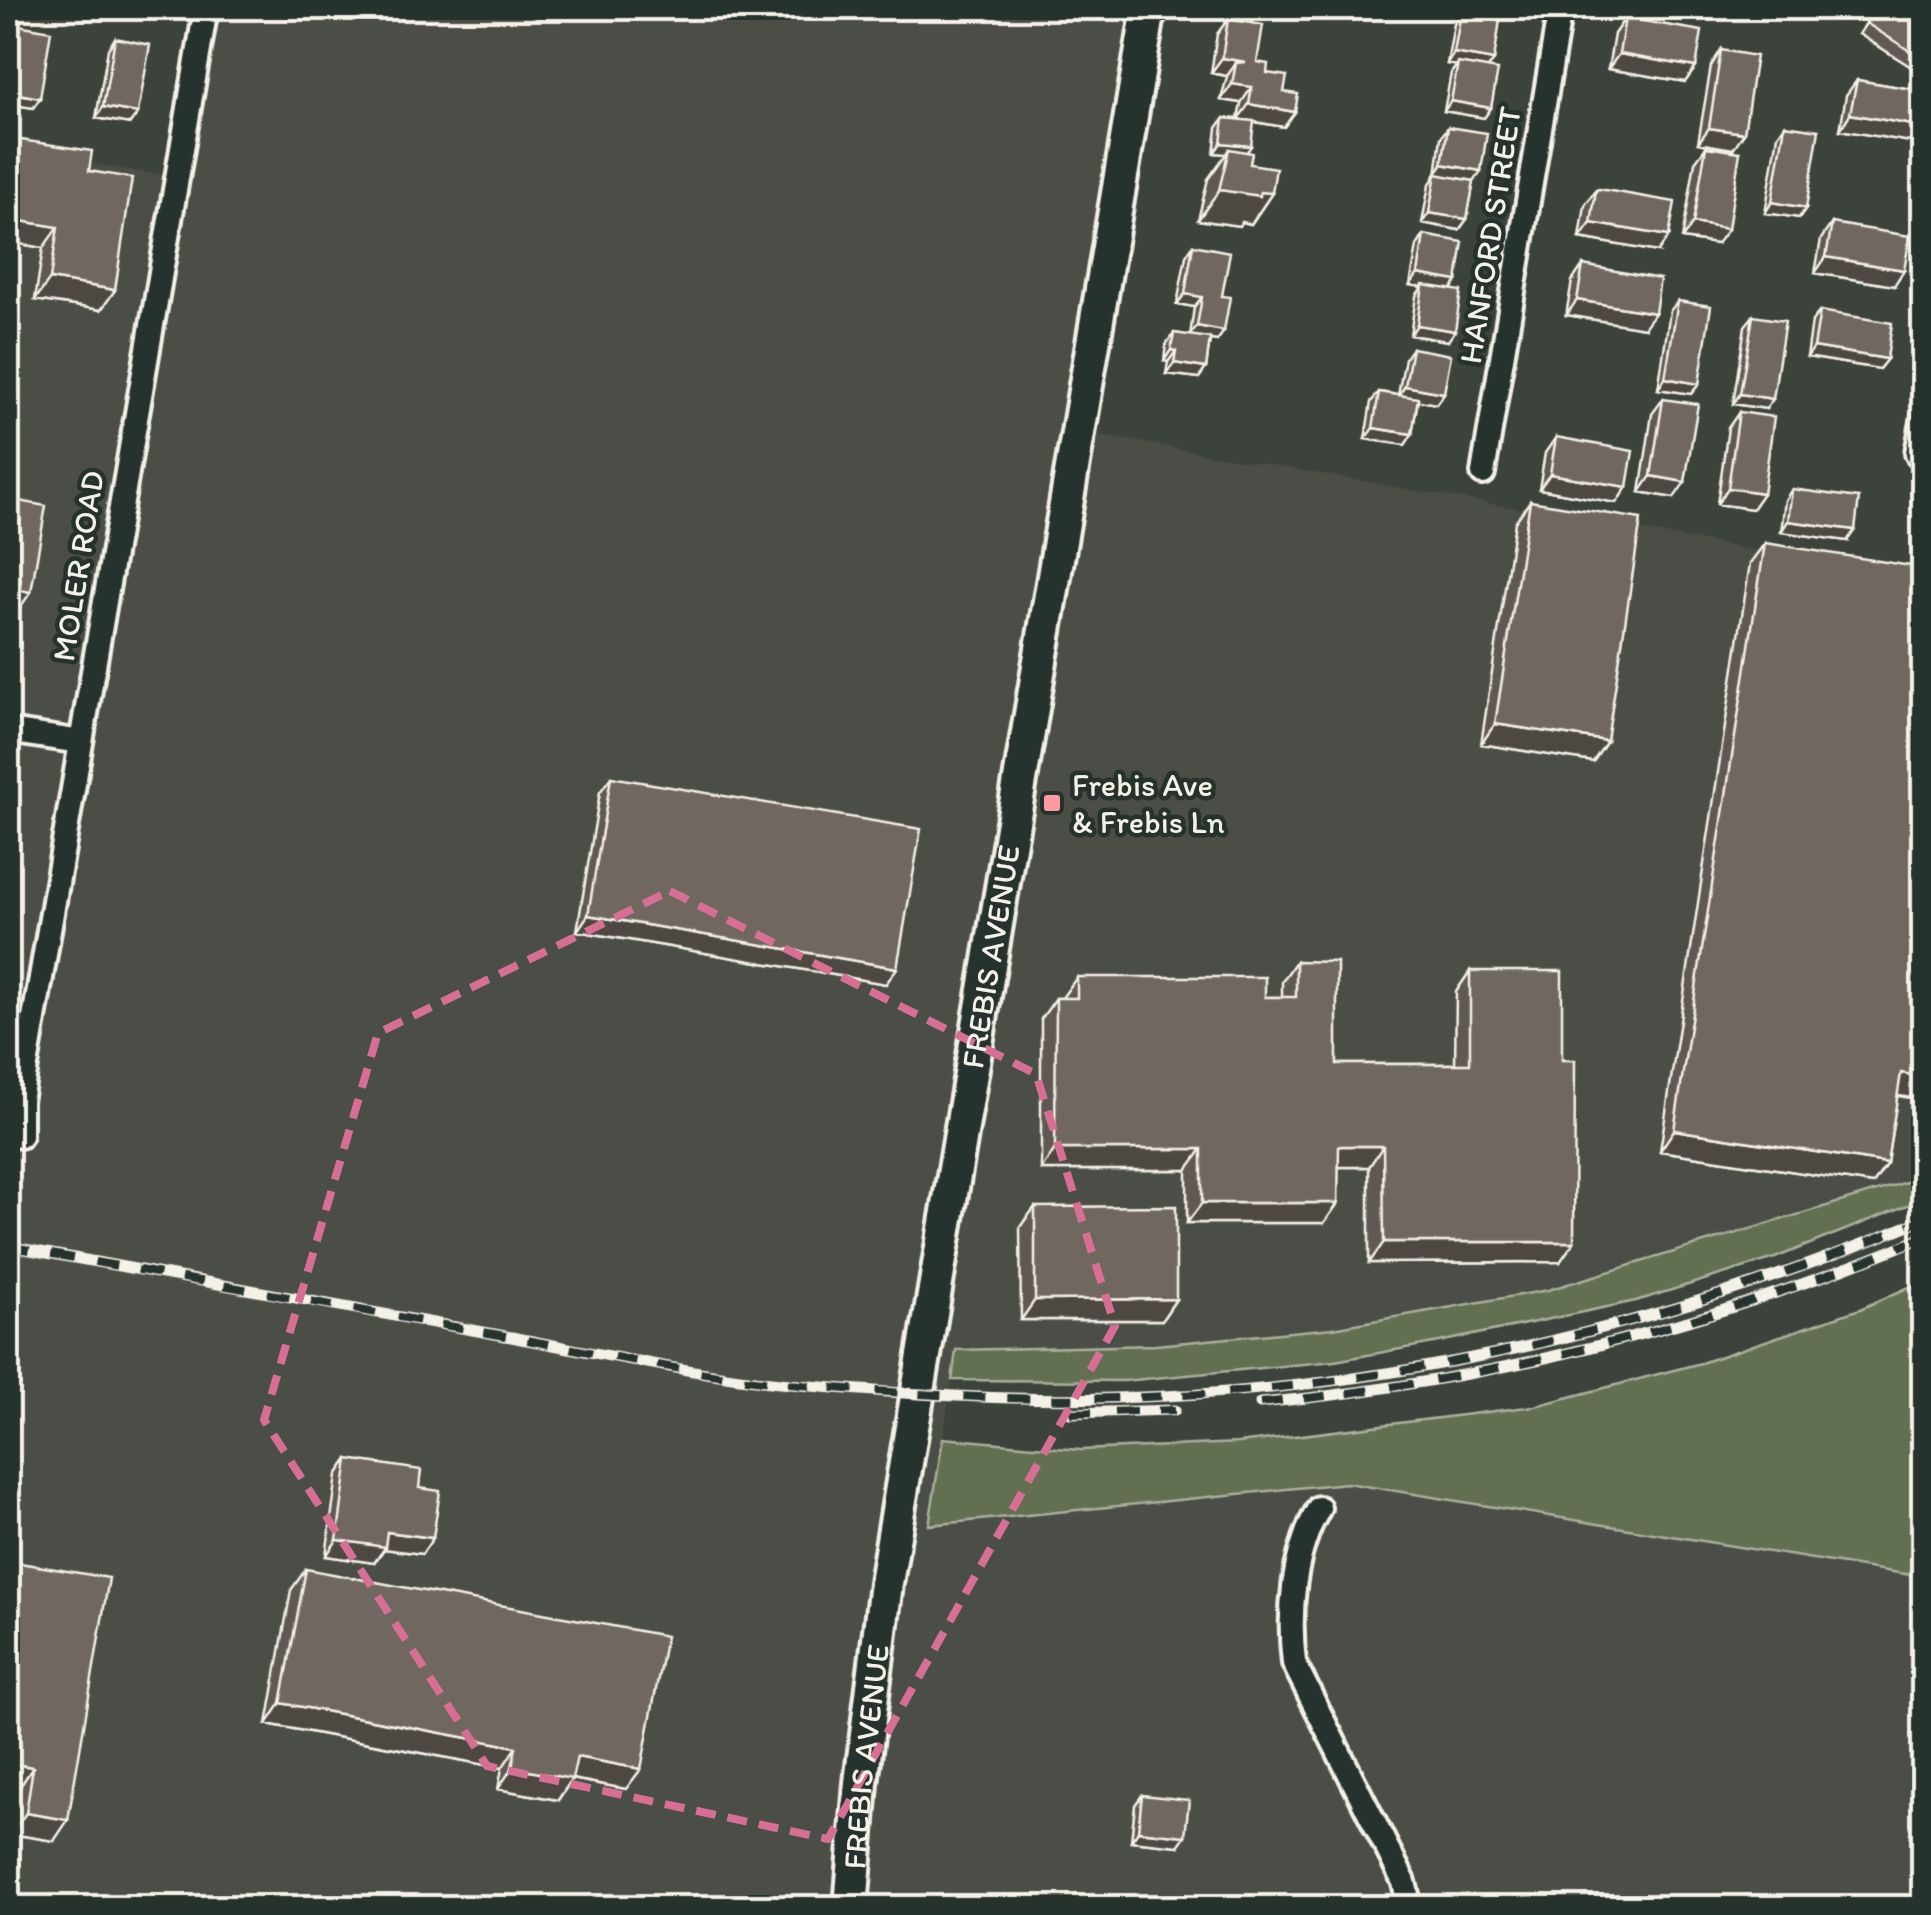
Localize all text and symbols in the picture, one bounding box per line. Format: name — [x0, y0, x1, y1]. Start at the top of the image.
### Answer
street label: HANFORD STREET — [1451, 104, 1529, 366]
street label: MOLER ROAD — [44, 468, 112, 664]
place label: Frebis Ave & Frebis Ln — [1072, 766, 1225, 841]
marker: Frebis Ave & Frebis Ln — [1041, 792, 1063, 814]
street label: FREBIS AVENUE — [953, 842, 1028, 1071]
street label: FREBIS AVENUE — [835, 1642, 897, 1871]

